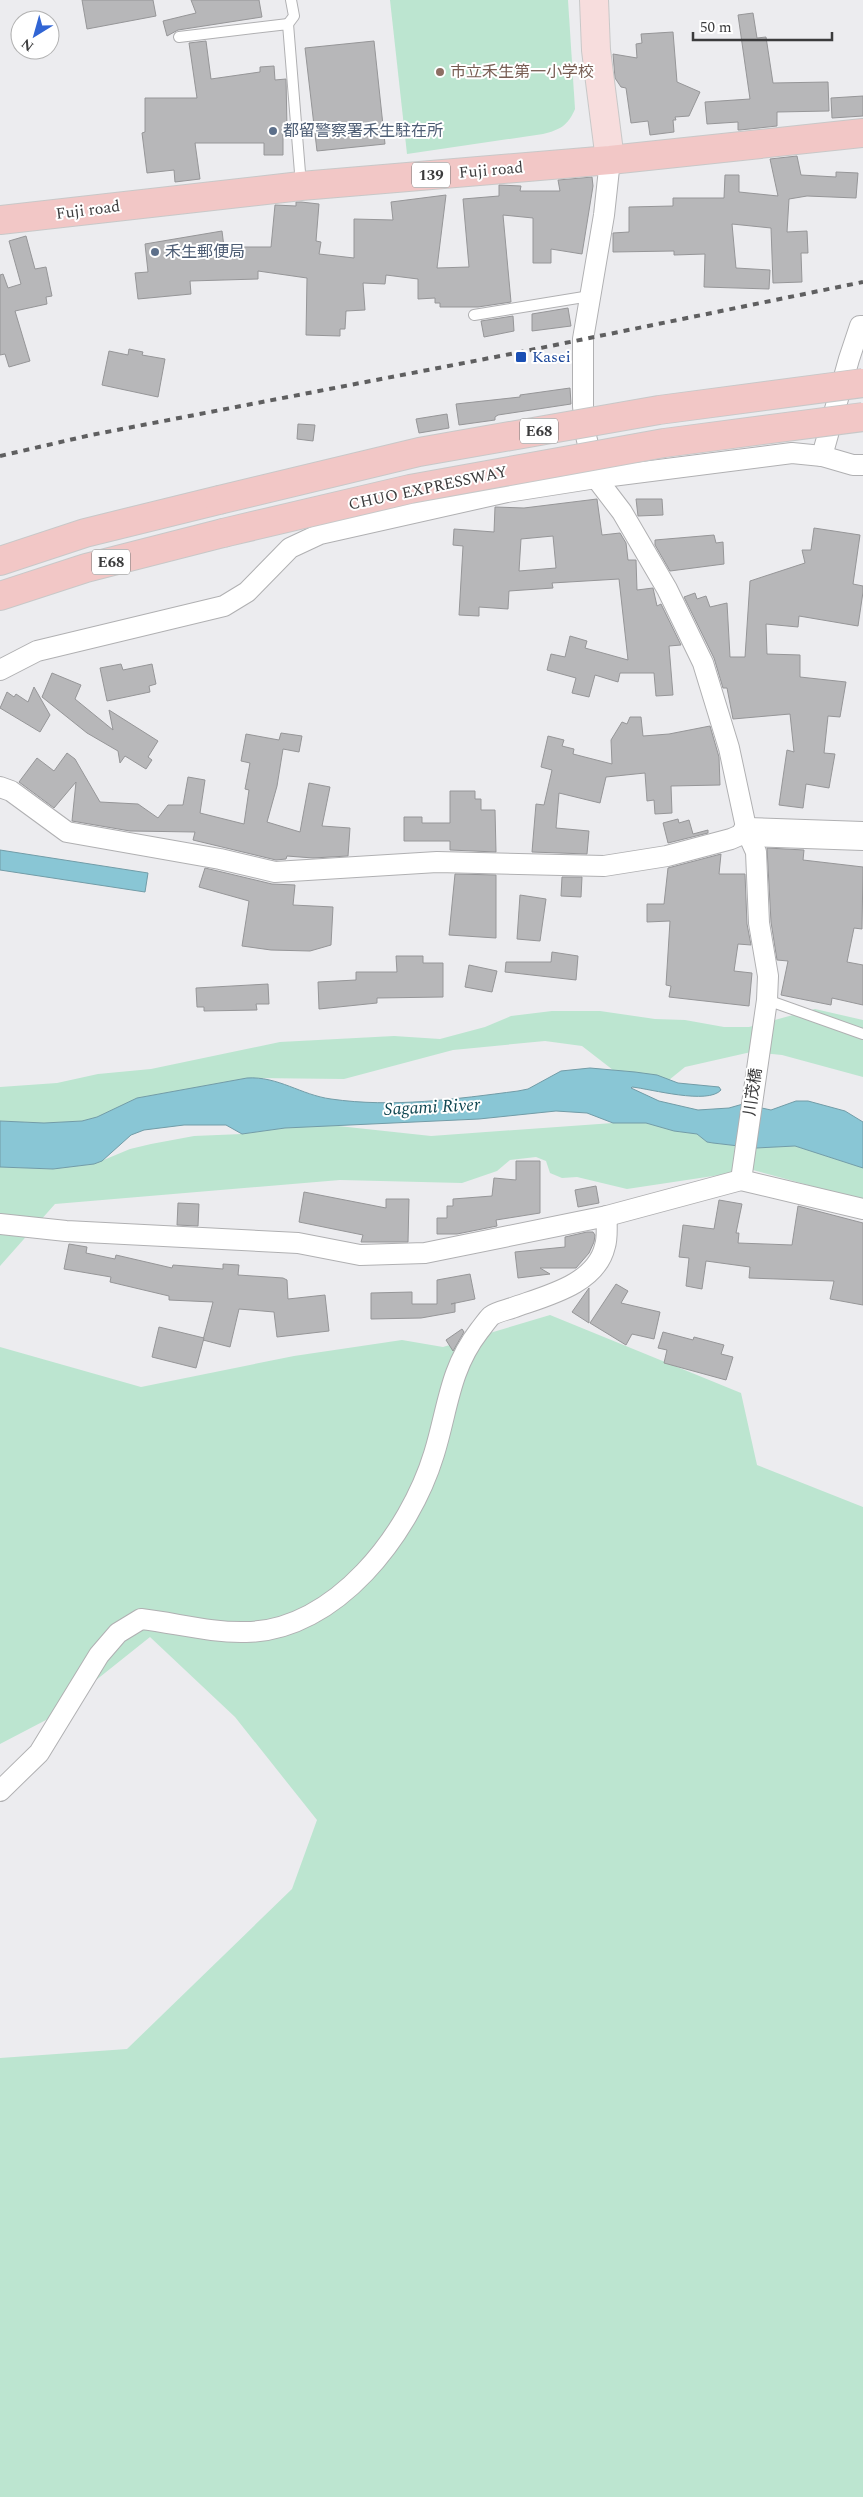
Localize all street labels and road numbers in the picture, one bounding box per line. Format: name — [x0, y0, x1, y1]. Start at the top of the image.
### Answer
street label: Fuji road — [458, 155, 524, 185]
road number: 139 — [412, 162, 450, 188]
street label: Fuji road — [55, 194, 122, 226]
road number: E68 — [520, 418, 558, 444]
street label: CHUO EXPRESSWAY — [346, 459, 510, 517]
road number: E68 — [92, 550, 130, 574]
street label: 川茂橋 — [738, 1067, 768, 1117]

